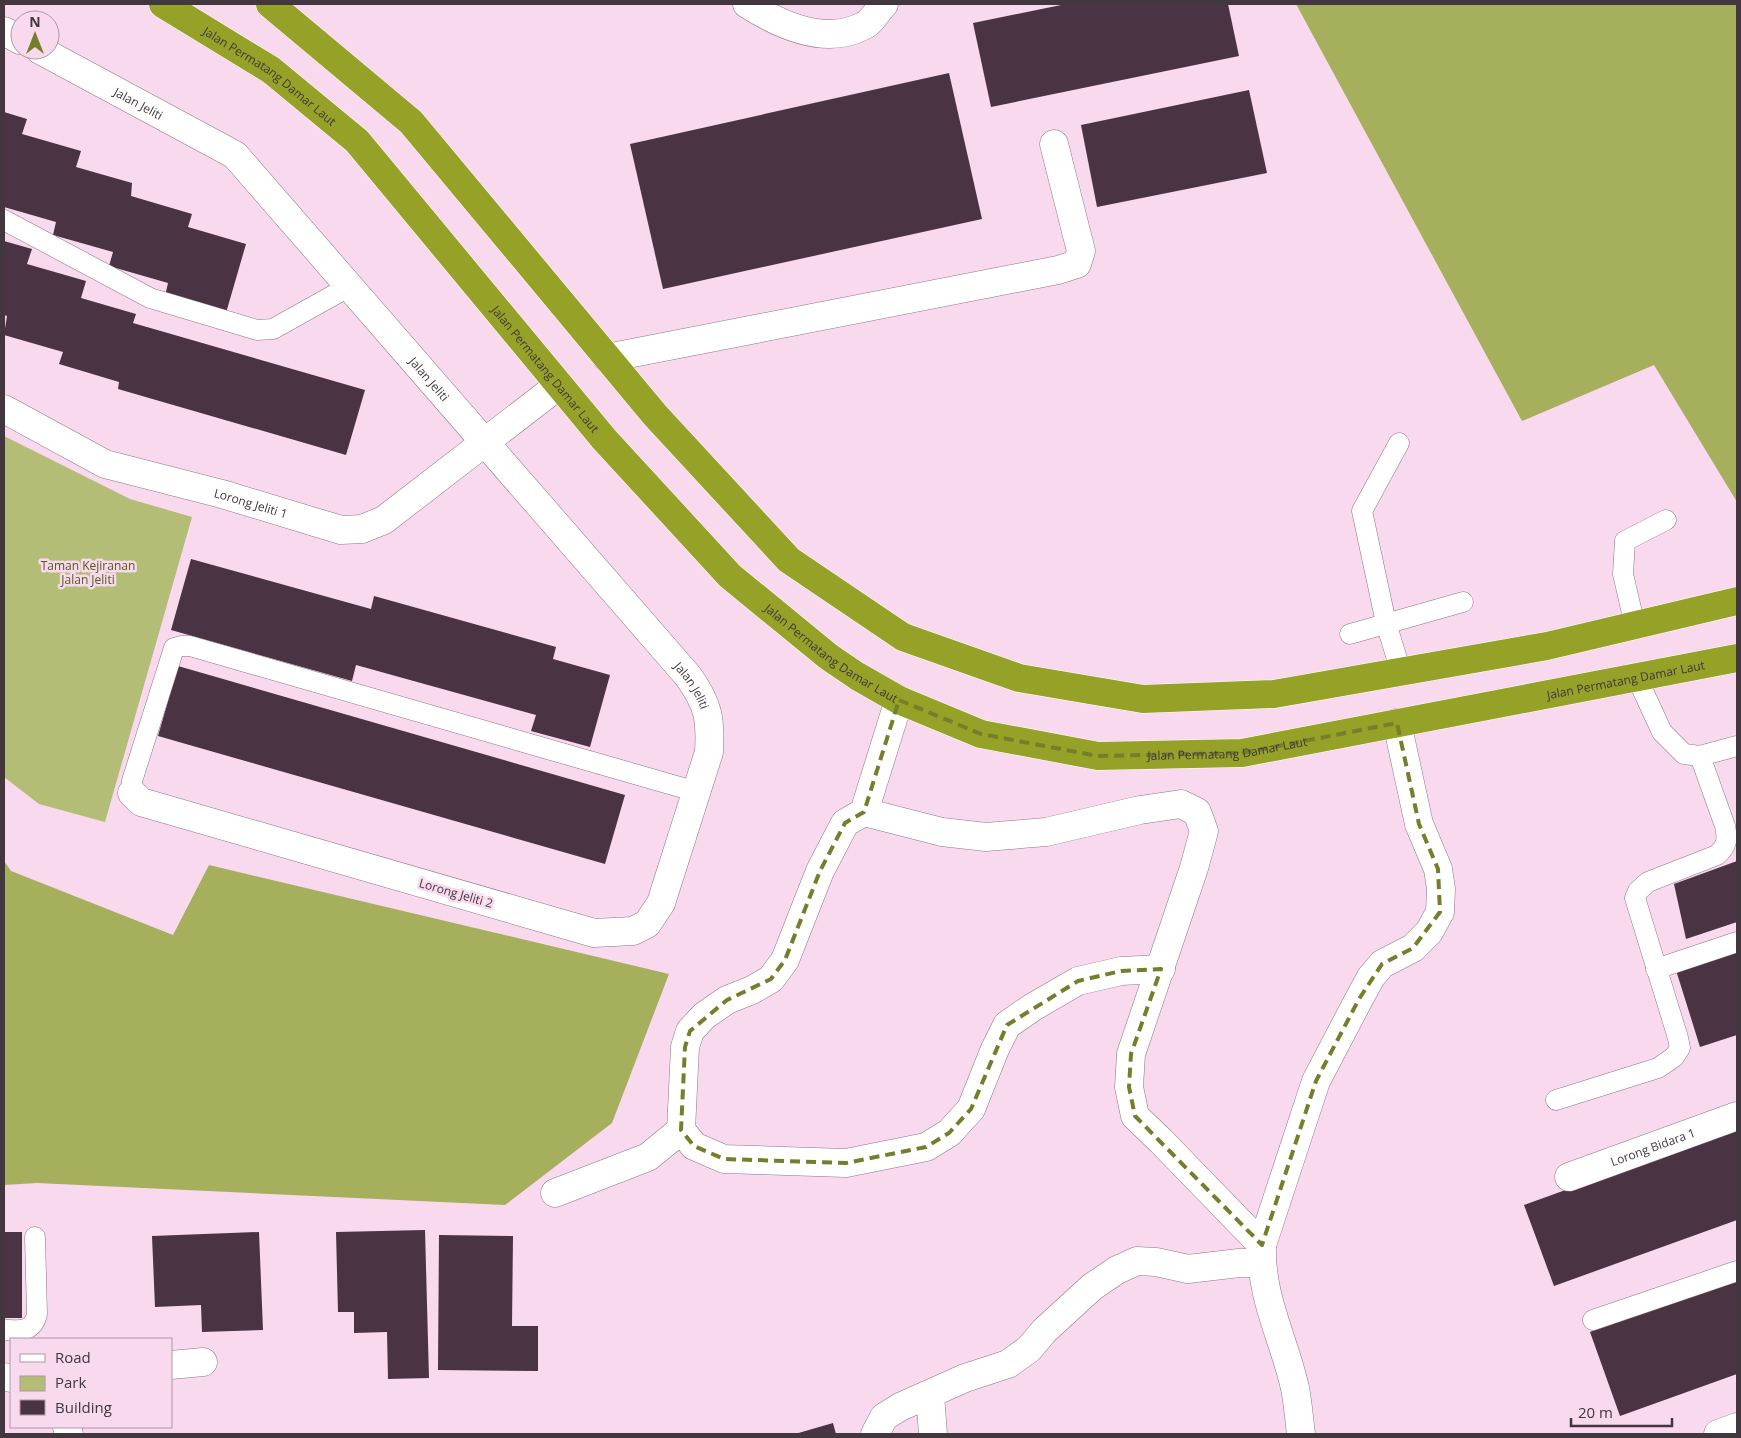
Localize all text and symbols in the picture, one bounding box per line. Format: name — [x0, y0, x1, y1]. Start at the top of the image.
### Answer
north arrow — [10, 10, 60, 60]
text: N — [29, 12, 41, 31]
street label: Jalan Permatang Damar Laut — [199, 22, 340, 129]
street label: Jalan Jeliti — [110, 82, 166, 123]
street label: Jalan Permatang Damar Laut — [487, 301, 604, 436]
street label: Jalan Jeliti — [405, 352, 454, 405]
street label: Lorong Jeliti 1 — [212, 484, 290, 522]
park label: Taman Kejiranan Jalan Jeliti — [41, 557, 135, 588]
street label: Jalan Permatang Damar Laut — [761, 599, 901, 706]
street label: Jalan Permatang Damar Laut — [1544, 656, 1706, 703]
street label: Jalan Jeliti — [670, 657, 714, 711]
street label: Jalan Permatang Damar Laut — [1146, 732, 1308, 763]
street label: Lorong Jeliti 2 — [417, 874, 495, 912]
street label: Lorong Bidara 1 — [1608, 1123, 1697, 1170]
legend — [10, 1338, 172, 1428]
text: Road — [55, 1347, 91, 1367]
text: Park — [55, 1372, 86, 1392]
scale bar — [1571, 1396, 1672, 1428]
text: Building — [55, 1397, 112, 1417]
text: 20 m — [1578, 1402, 1613, 1422]

